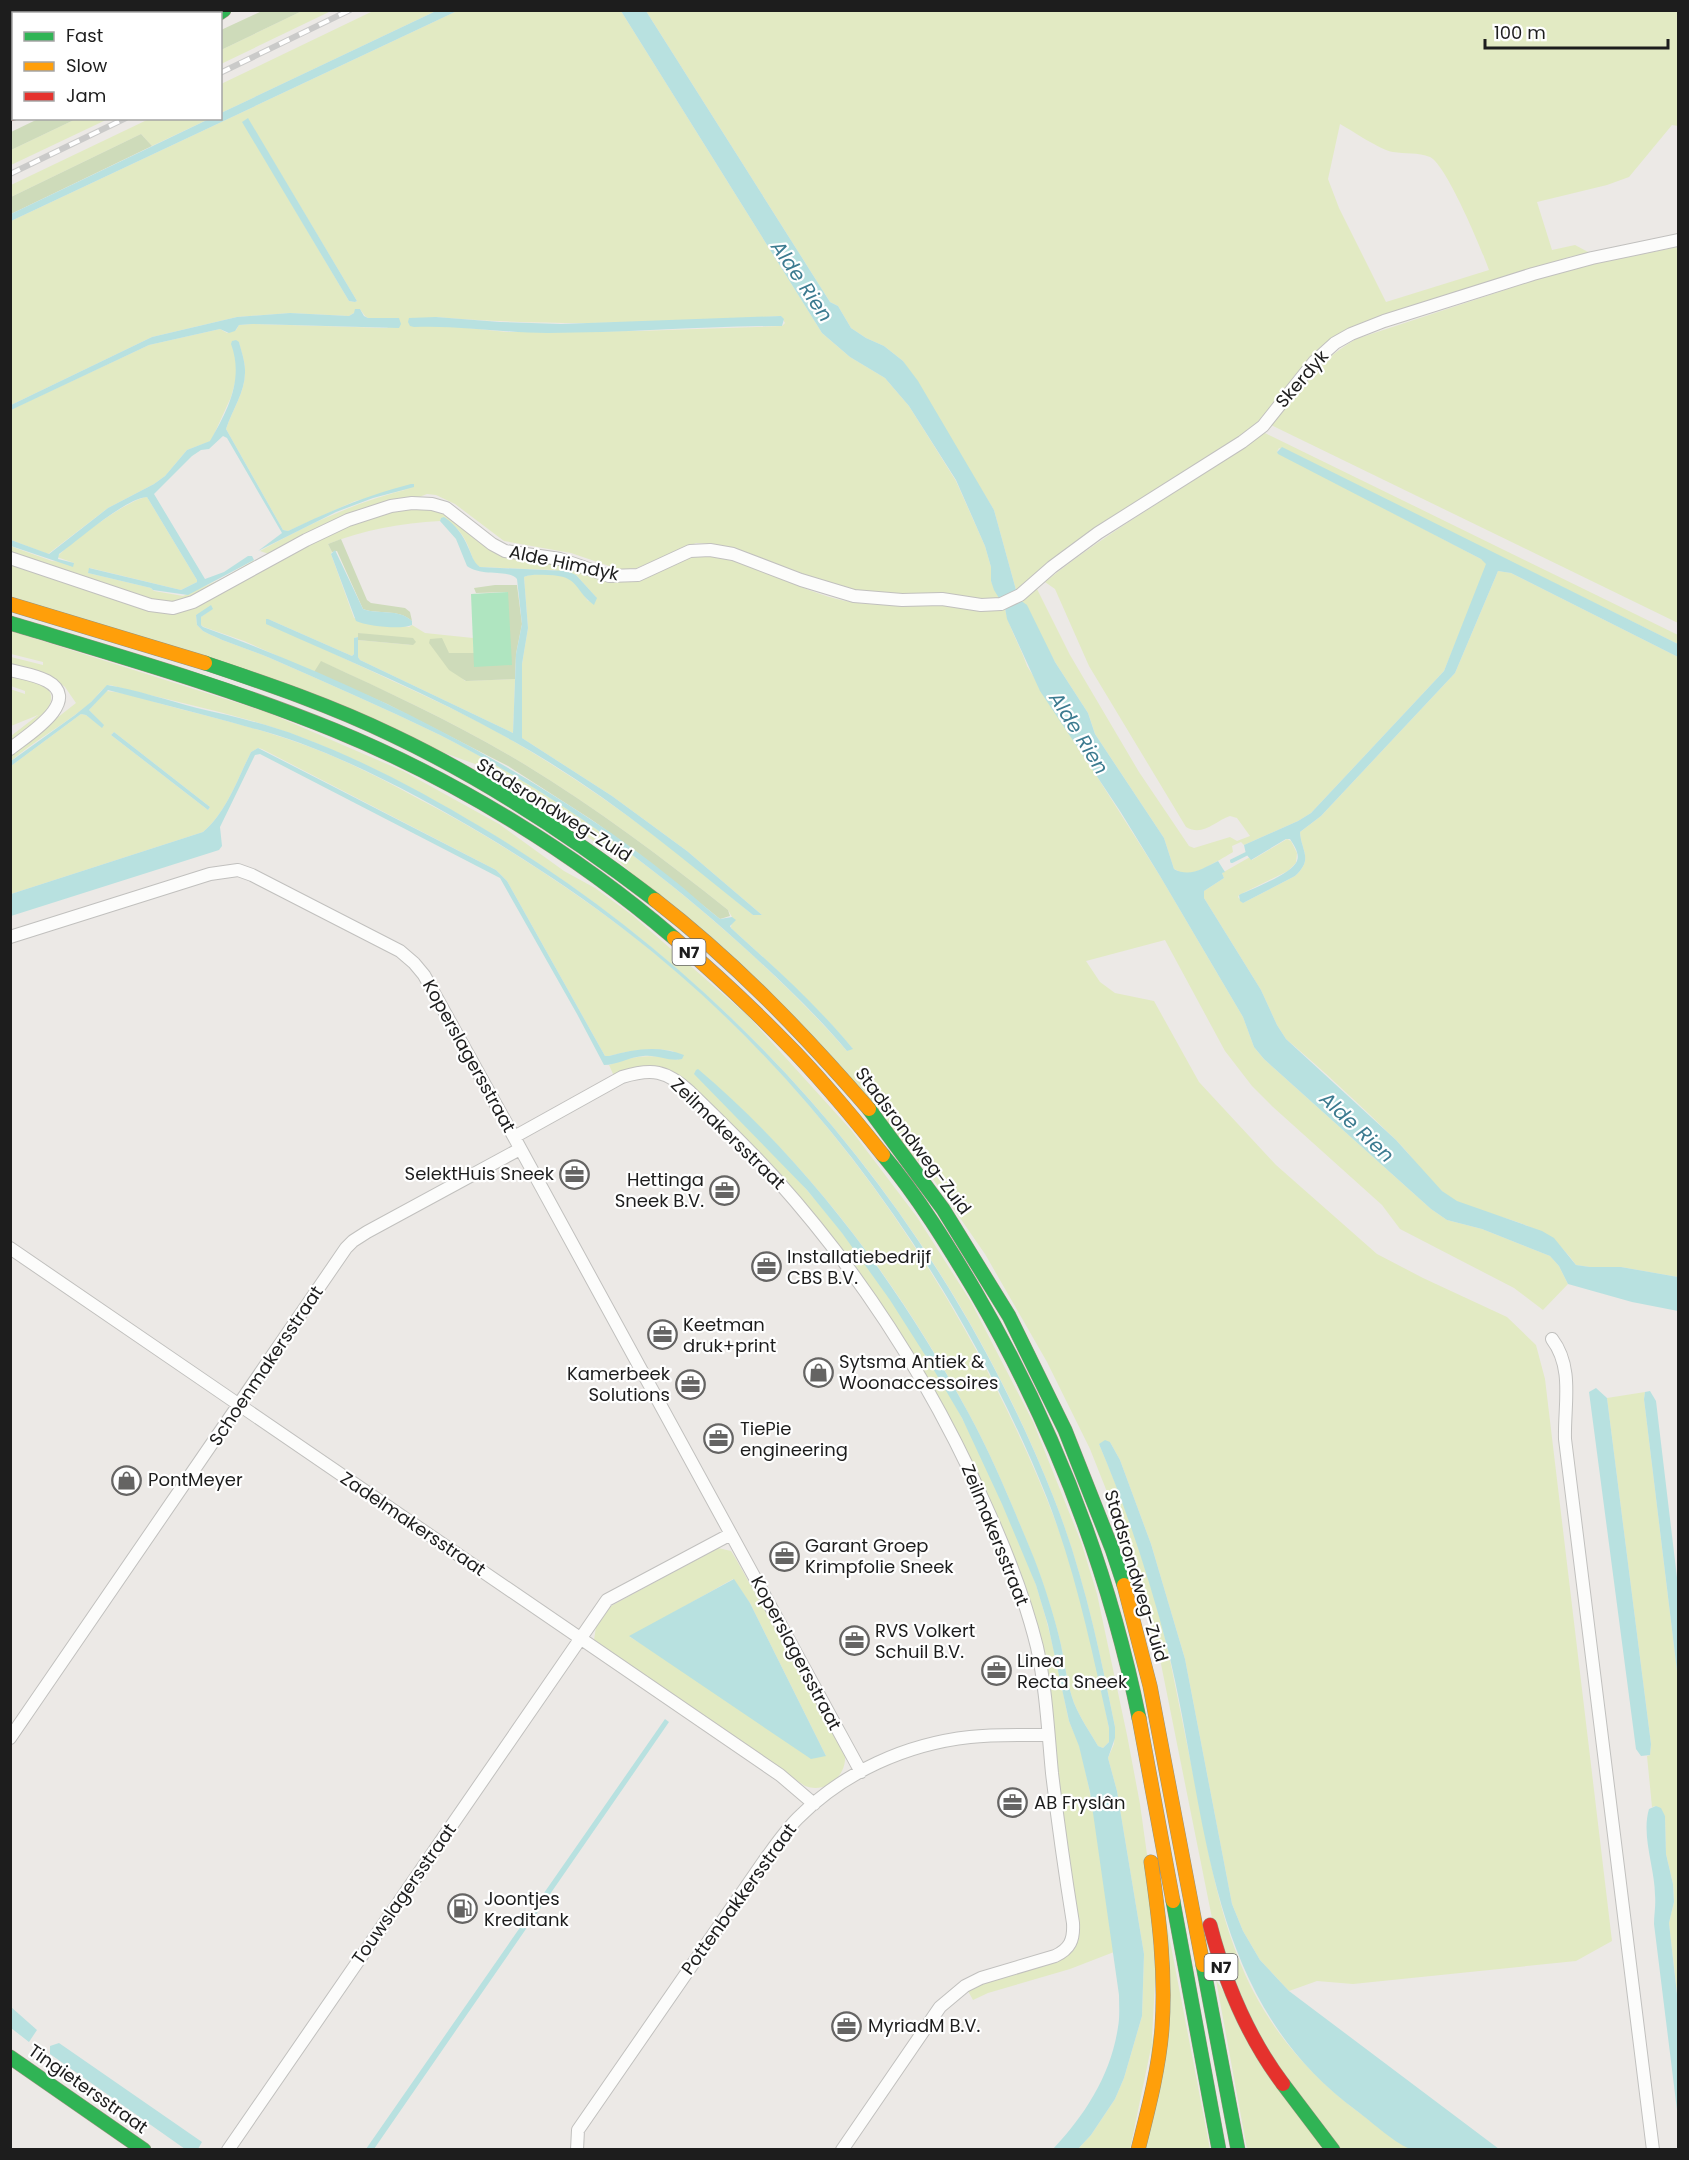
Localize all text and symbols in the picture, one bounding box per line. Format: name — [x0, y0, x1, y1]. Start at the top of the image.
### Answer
legend — [12, 12, 222, 120]
scale bar — [1485, 12, 1668, 50]
text: 100 m — [1494, 20, 1546, 45]
text: Fast — [66, 23, 103, 48]
text: Slow — [66, 53, 108, 78]
text: Jam — [66, 83, 106, 108]
water label: Alde Rien — [764, 234, 839, 327]
street label: Skerdyk — [1269, 344, 1334, 413]
street label: Alde Himdyk — [507, 539, 622, 586]
water label: Alde Rien — [1042, 685, 1115, 780]
street label: Stadsrondweg-Zuid — [472, 752, 637, 868]
road number: N7 — [672, 939, 706, 965]
street label: Koperslagersstraat — [417, 975, 522, 1137]
street label: Stadsrondweg-Zuid — [850, 1062, 977, 1220]
street label: Zeilmakersstraat — [666, 1072, 791, 1195]
water label: Alde Rien — [1313, 1085, 1400, 1169]
office icon: SelektHuis Sneek — [559, 1158, 591, 1190]
place label: SelektHuis Sneek — [405, 1161, 555, 1186]
place label: Hettinga Sneek B.V. — [615, 1167, 704, 1213]
office icon: Hettinga Sneek B.V. — [709, 1174, 741, 1206]
place label: Installatiebedrijf CBS B.V. — [787, 1244, 931, 1290]
office icon: Installatiebedrijf CBS B.V. — [750, 1251, 782, 1283]
street label: Schoenmakersstraat — [203, 1281, 329, 1451]
place label: Keetman druk+print — [683, 1312, 776, 1358]
office icon: Keetman druk+print — [646, 1319, 678, 1351]
place label: Sytsma Antiek & Woonaccessoires — [839, 1349, 998, 1395]
shop icon: Sytsma Antiek & Woonaccessoires — [802, 1356, 834, 1388]
place label: Kamerbeek Solutions — [567, 1361, 671, 1407]
office icon: Kamerbeek Solutions — [675, 1368, 707, 1400]
place label: TiePie engineering — [740, 1416, 848, 1462]
office icon: TiePie engineering — [703, 1423, 735, 1455]
street label: Zeilmakersstraat — [956, 1460, 1035, 1609]
shop icon: PontMeyer — [111, 1464, 143, 1496]
street label: Zadelmakersstraat — [336, 1466, 491, 1582]
place label: PontMeyer — [148, 1467, 243, 1492]
street label: Stadsrondweg-Zuid — [1098, 1487, 1175, 1665]
place label: Garant Groep Krimpfolie Sneek — [805, 1533, 954, 1579]
office icon: Garant Groep Krimpfolie Sneek — [768, 1540, 800, 1572]
street label: Koperslagersstraat — [745, 1571, 848, 1734]
place label: RVS Volkert Schuil B.V. — [875, 1618, 975, 1664]
office icon: RVS Volkert Schuil B.V. — [838, 1625, 870, 1657]
place label: Linea Recta Sneek — [1017, 1648, 1128, 1694]
office icon: Linea Recta Sneek — [980, 1655, 1012, 1687]
office icon: AB Fryslân — [997, 1787, 1029, 1819]
place label: AB Fryslân — [1034, 1790, 1125, 1815]
street label: Touwslagersstraat — [346, 1818, 462, 1969]
street label: Pottenbakkersstraat — [675, 1818, 802, 1979]
place label: Joontjes Kreditank — [484, 1886, 569, 1932]
fuel station icon: Joontjes Kreditank — [447, 1893, 479, 1925]
road number: N7 — [1204, 1954, 1238, 1980]
office icon: MyriadM B.V. — [831, 2010, 863, 2042]
place label: MyriadM B.V. — [868, 2013, 980, 2038]
street label: Tingietersstraat — [23, 2038, 153, 2139]

